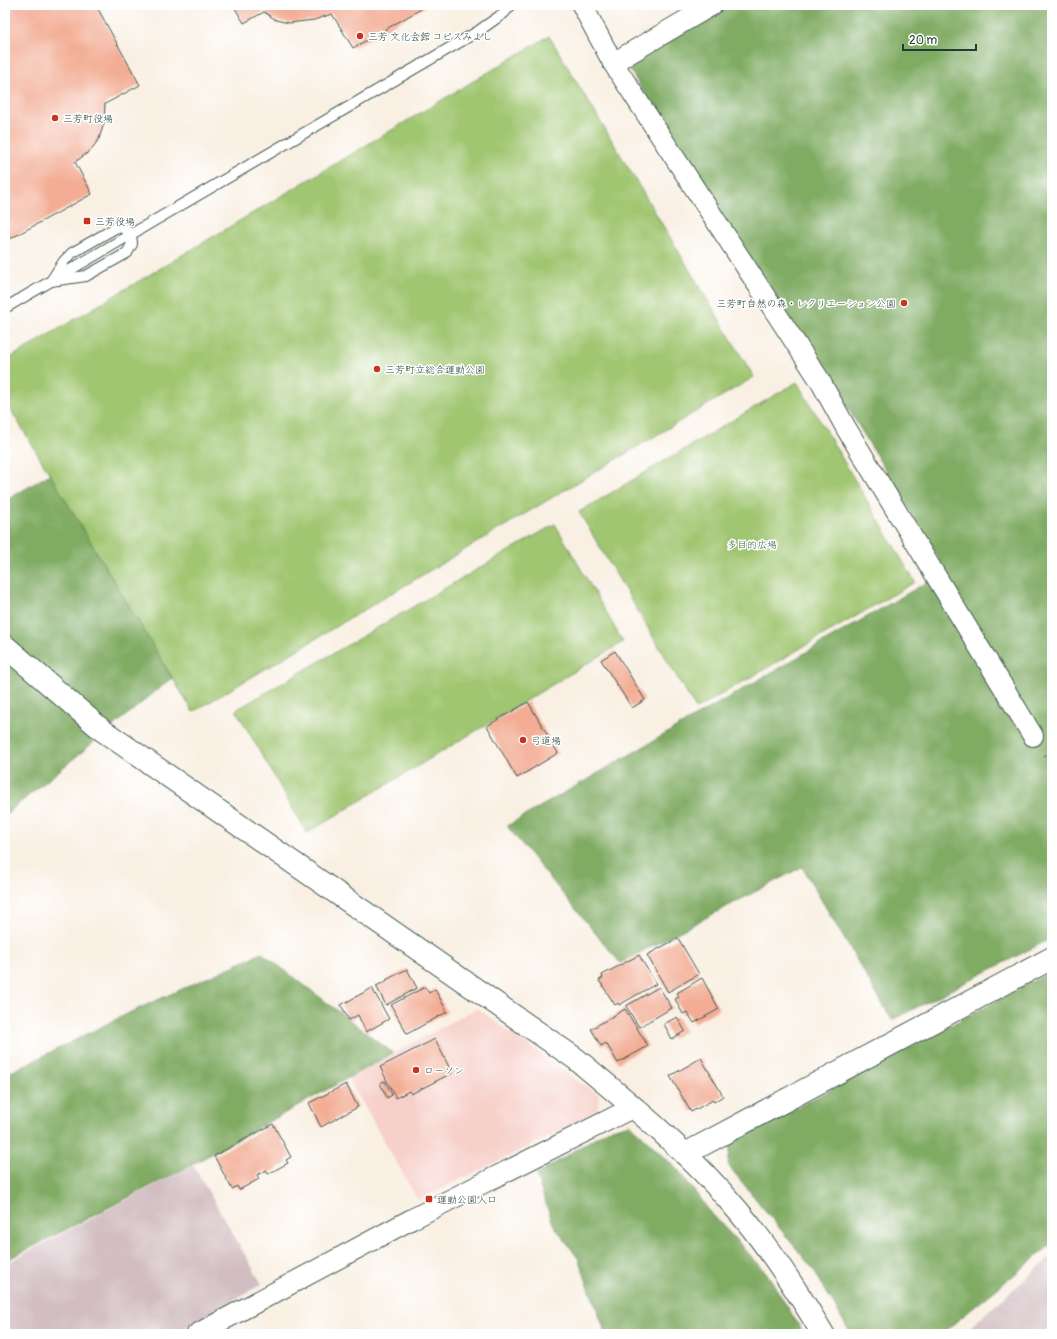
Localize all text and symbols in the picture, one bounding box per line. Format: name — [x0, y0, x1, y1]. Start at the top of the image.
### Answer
scale bar — [903, 26, 976, 52]
marker: 三芳 文化会館 コピスみよし — [355, 31, 365, 41]
place label: 三芳 文化会館 コピスみよし — [368, 31, 492, 43]
text: 20 m — [909, 33, 938, 48]
marker: 三芳町役場 — [50, 113, 60, 123]
place label: 三芳町役場 — [63, 113, 113, 125]
marker: 三芳役場 — [82, 216, 92, 226]
place label: 三芳役場 — [95, 216, 135, 228]
place label: 三芳町自然の森・レクリエーション公園 — [717, 298, 896, 310]
marker: 三芳町自然の森・レクリエーション公園 — [899, 298, 909, 308]
marker: 三芳町立総合運動公園 — [372, 364, 382, 374]
place label: 三芳町立総合運動公園 — [385, 364, 485, 376]
park label: 多目的広場 — [727, 539, 777, 551]
marker: 弓道場 — [518, 735, 528, 745]
place label: 弓道場 — [531, 735, 561, 747]
marker: ローソン — [411, 1065, 421, 1075]
place label: ローソン — [424, 1065, 464, 1077]
marker: 運動公園入口 — [424, 1194, 434, 1204]
place label: 運動公園入口 — [437, 1194, 497, 1206]

